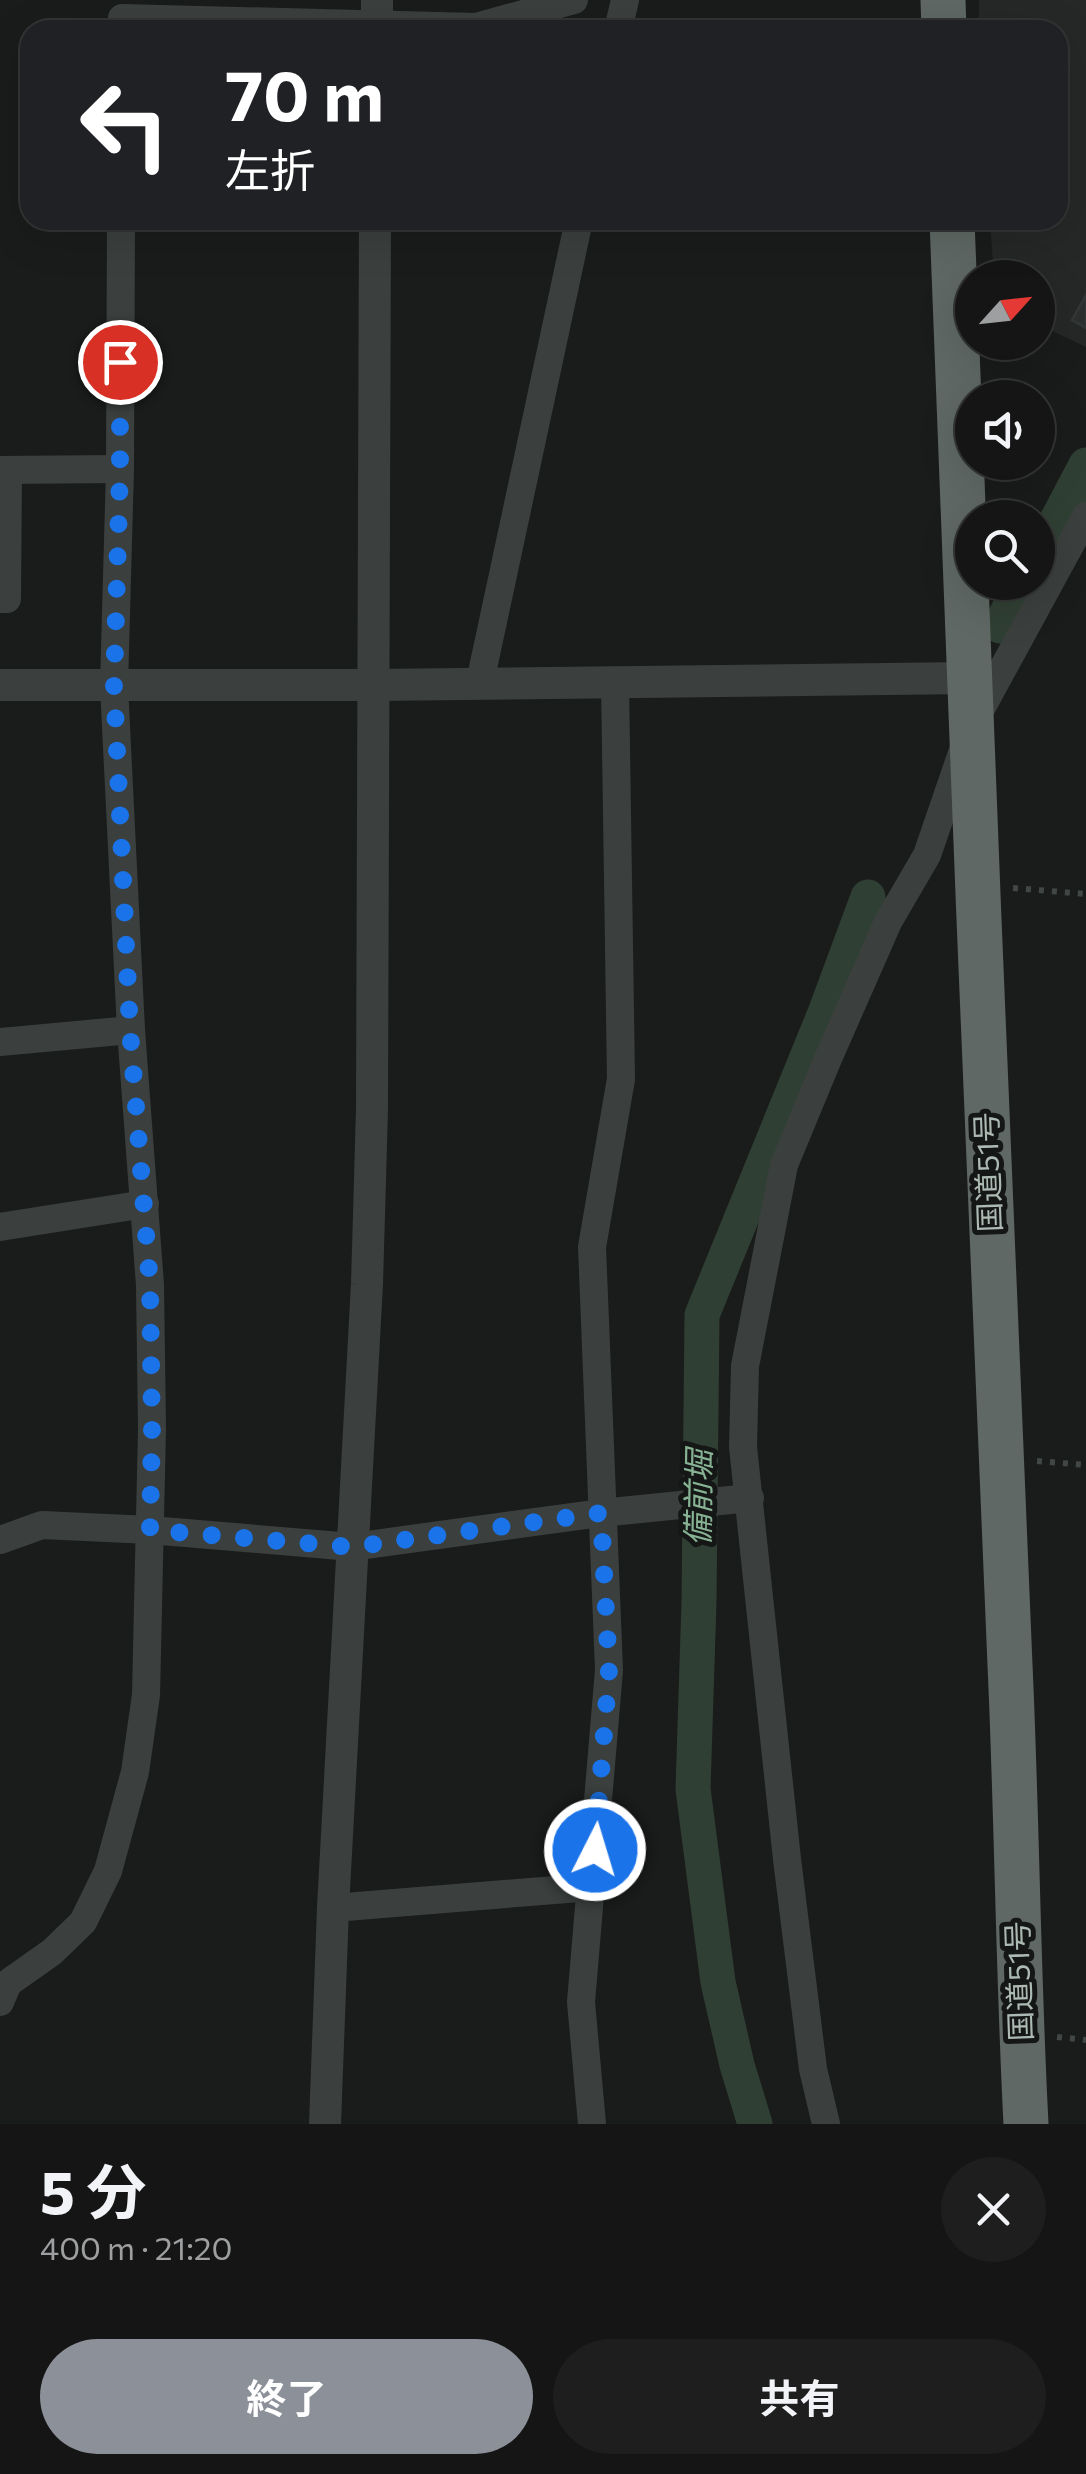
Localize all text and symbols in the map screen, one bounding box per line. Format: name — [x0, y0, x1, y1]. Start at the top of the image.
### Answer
text: 70 m — [225, 50, 384, 135]
icon: left — [60, 60, 190, 190]
text: 左折 — [225, 141, 315, 196]
north arrow — [955, 260, 1055, 360]
map controls — [955, 260, 1055, 600]
pin — [78, 320, 163, 405]
icon: arrive — [93, 335, 148, 390]
button: sound — [955, 380, 1055, 480]
button: search — [955, 500, 1055, 600]
street label: 国道51号 — [966, 1111, 1007, 1233]
water label: 備前堀 — [676, 1445, 718, 1546]
position arrow — [543, 1798, 647, 1902]
street label: 国道51号 — [997, 1920, 1038, 2042]
text: 5 分 — [40, 2153, 146, 2226]
button: close — [941, 2157, 1046, 2262]
text: 400 m · 21:20 — [40, 2227, 232, 2267]
button: 終了 — [40, 2339, 533, 2454]
button: 共有 — [553, 2339, 1046, 2454]

